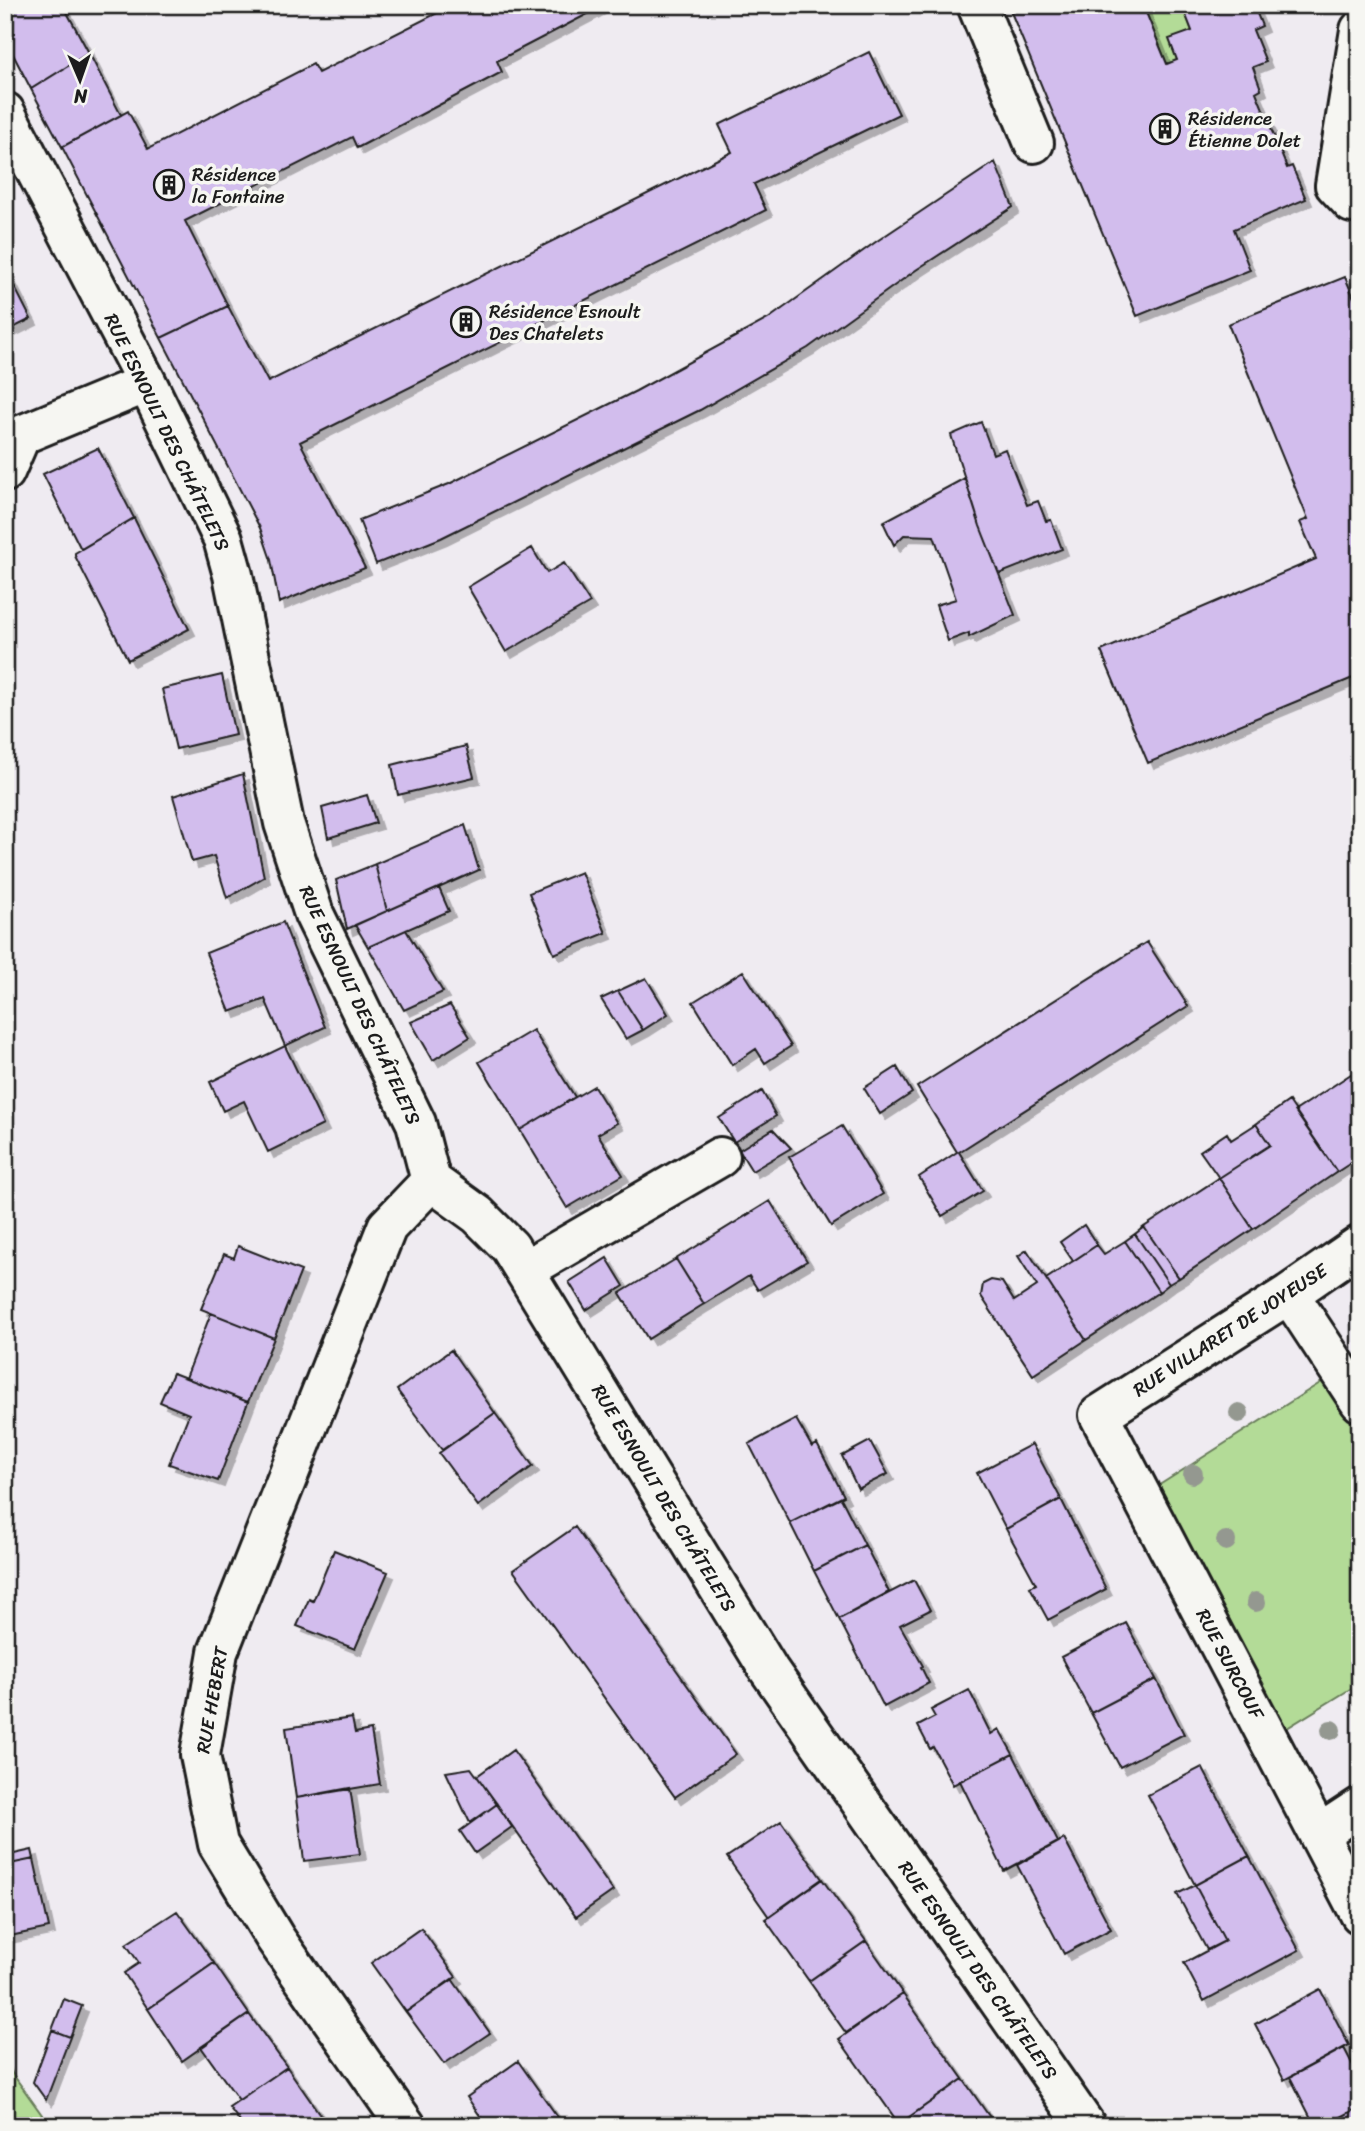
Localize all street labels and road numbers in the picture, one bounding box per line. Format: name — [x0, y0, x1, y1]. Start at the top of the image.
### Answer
street label: RUE ESNOULT DES CHÂTELETS — [95, 307, 239, 557]
street label: RUE ESNOULT DES CHÂTELETS — [290, 880, 430, 1130]
street label: RUE VILLARET DE JOYEUSE — [1126, 1254, 1335, 1406]
street label: RUE ESNOULT DES CHÂTELETS — [583, 1378, 745, 1618]
street label: RUE SURCOUF — [1187, 1602, 1274, 1727]
street label: RUE HEBERT — [186, 1643, 238, 1756]
street label: RUE ESNOULT DES CHÂTELETS — [890, 1854, 1066, 2086]

